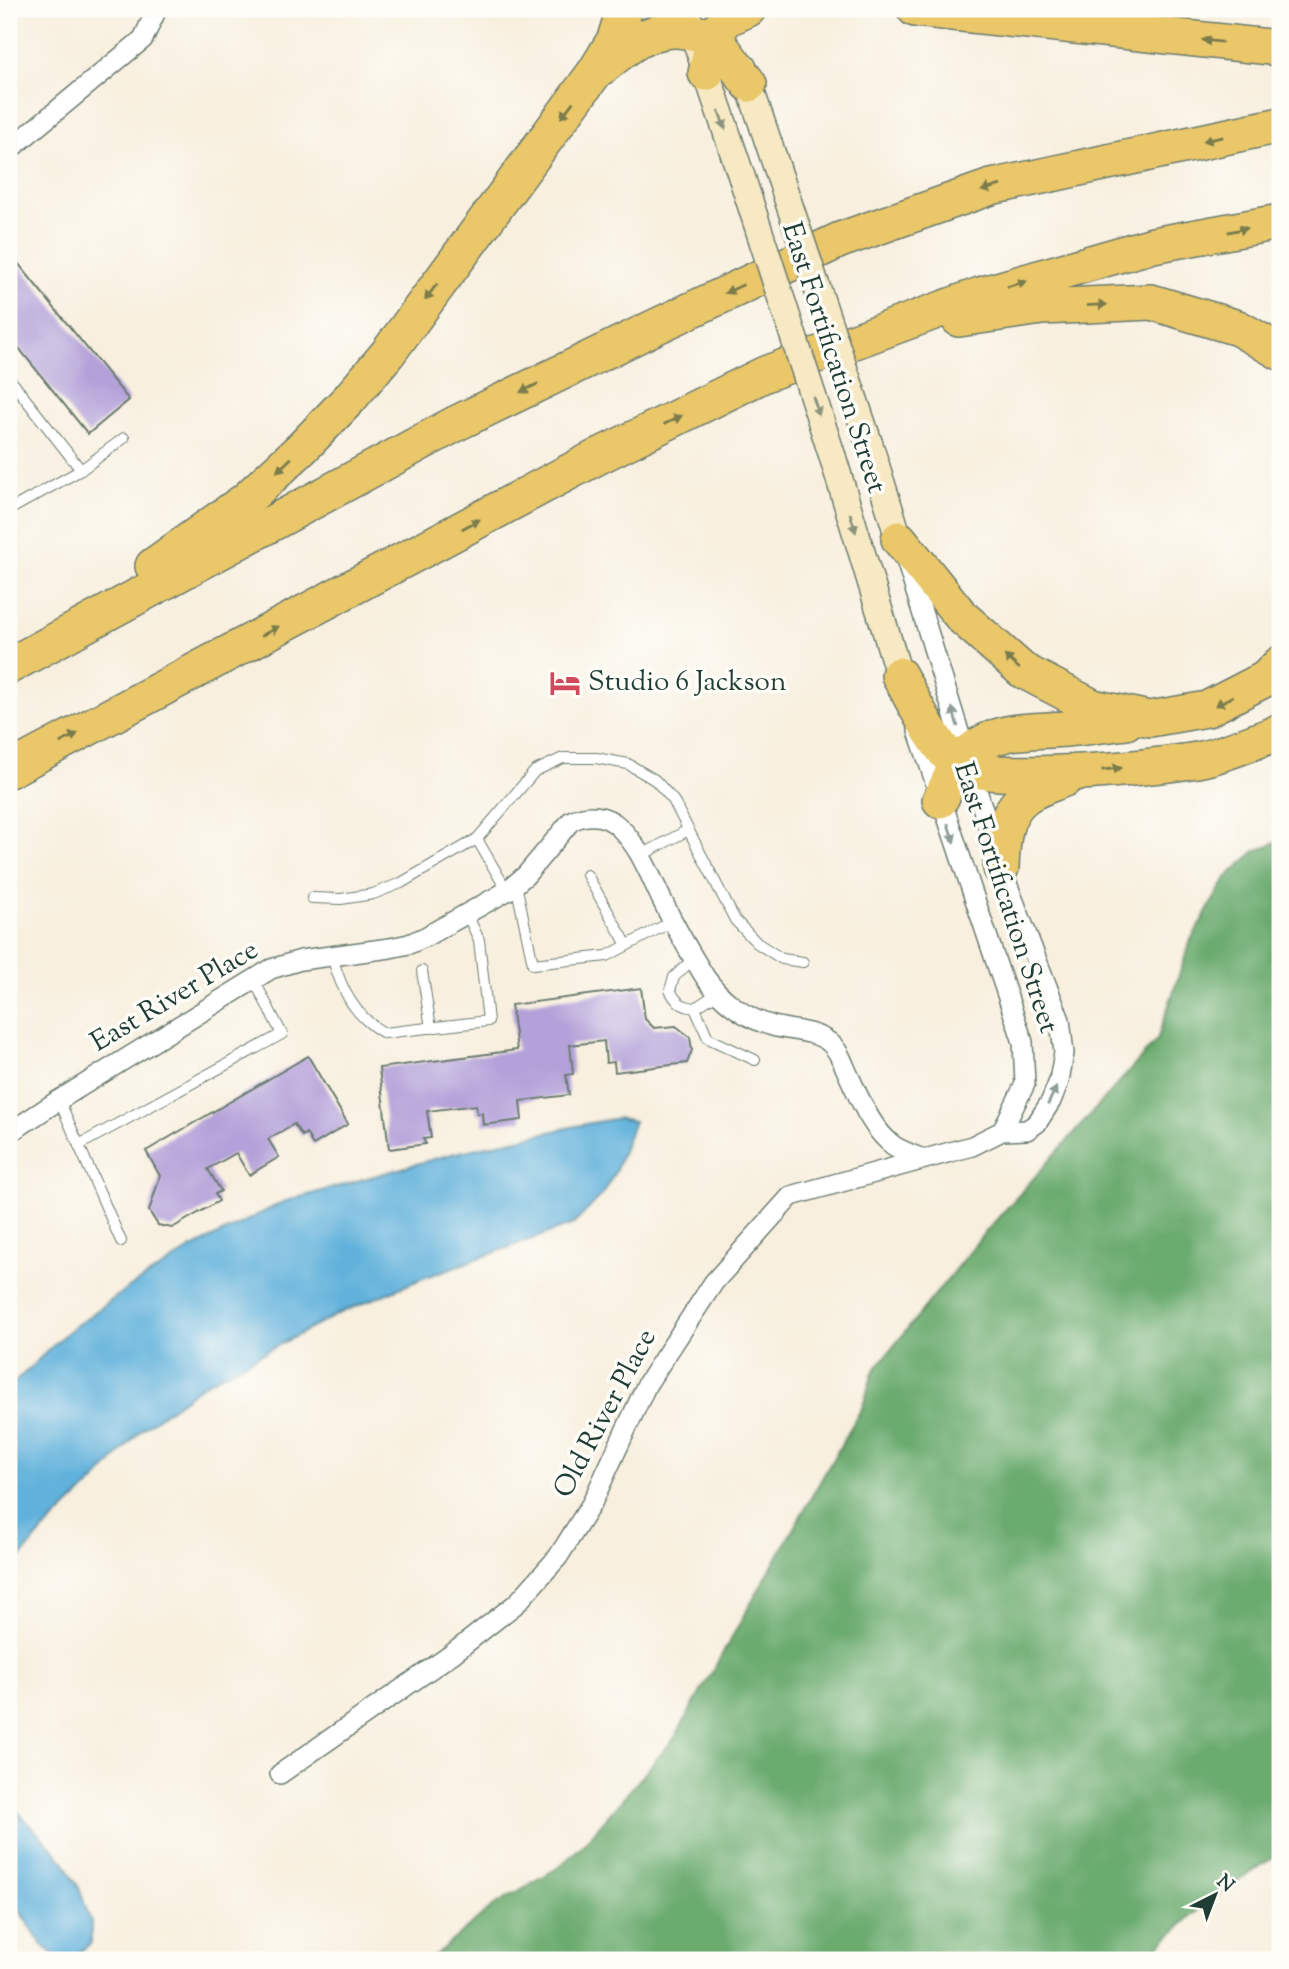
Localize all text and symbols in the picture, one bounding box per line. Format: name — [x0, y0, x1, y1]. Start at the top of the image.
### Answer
one-way arrow — [1201, 35, 1223, 46]
one-way arrow — [560, 101, 574, 119]
one-way arrow — [717, 109, 728, 130]
one-way arrow — [1202, 133, 1224, 144]
one-way arrow — [980, 183, 1002, 194]
street label: East Fortification Street — [770, 217, 896, 499]
one-way arrow — [1227, 224, 1249, 235]
one-way arrow — [1006, 278, 1028, 289]
one-way arrow — [424, 283, 439, 301]
one-way arrow — [724, 284, 745, 295]
one-way arrow — [1086, 299, 1108, 310]
one-way arrow — [519, 382, 539, 394]
one-way arrow — [812, 396, 822, 417]
one-way arrow — [663, 414, 683, 425]
one-way arrow — [275, 457, 293, 473]
one-way arrow — [848, 513, 859, 534]
one-way arrow — [461, 519, 481, 530]
one-way arrow — [260, 625, 280, 637]
one-way arrow — [1004, 655, 1021, 670]
place label: Studio 6 Jackson — [588, 663, 786, 703]
hotel icon: Studio 6 Jackson — [548, 666, 582, 700]
one-way arrow — [1214, 695, 1234, 706]
one-way arrow — [950, 706, 960, 727]
one-way arrow — [59, 732, 79, 743]
street label: East Fortification Street — [942, 757, 1068, 1039]
one-way arrow — [1102, 763, 1124, 774]
one-way arrow — [946, 822, 957, 843]
street label: East River Place — [84, 931, 266, 1063]
one-way arrow — [1047, 1086, 1058, 1106]
street label: Old River Place — [545, 1322, 667, 1506]
north arrow — [1180, 1860, 1250, 1930]
text: N — [1210, 1869, 1239, 1899]

